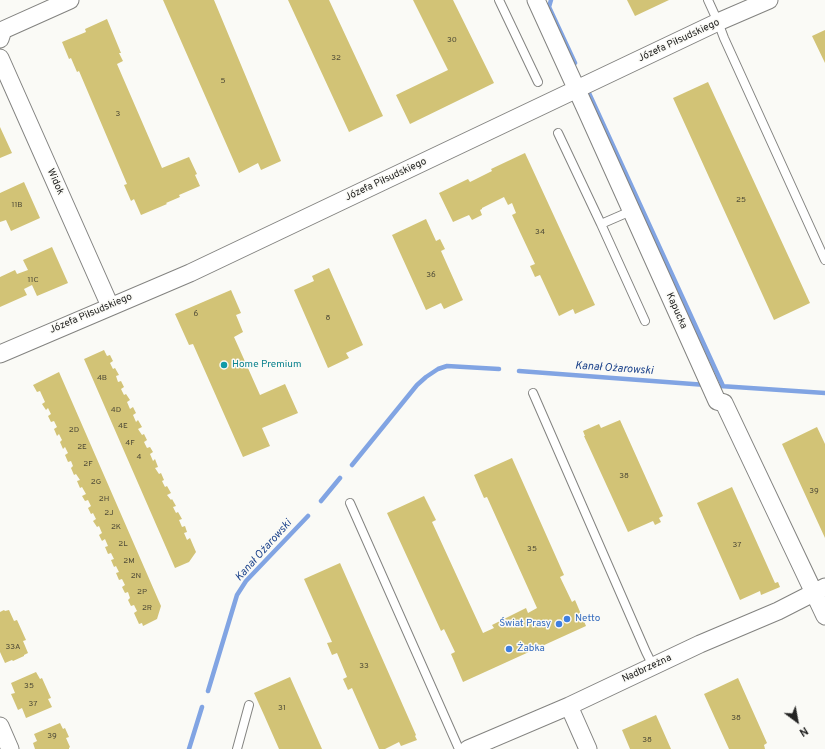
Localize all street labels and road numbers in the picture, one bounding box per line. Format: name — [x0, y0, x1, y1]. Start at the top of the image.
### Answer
street label: Józefa Piłsudskiego — [636, 17, 722, 65]
street label: Józefa Piłsudskiego — [343, 156, 429, 204]
street label: Widok — [44, 167, 66, 197]
street label: Józefa Piłsudskiego — [48, 291, 134, 337]
street label: Kapucka — [663, 291, 689, 331]
street label: Nadbrzeżna — [620, 652, 674, 686]

